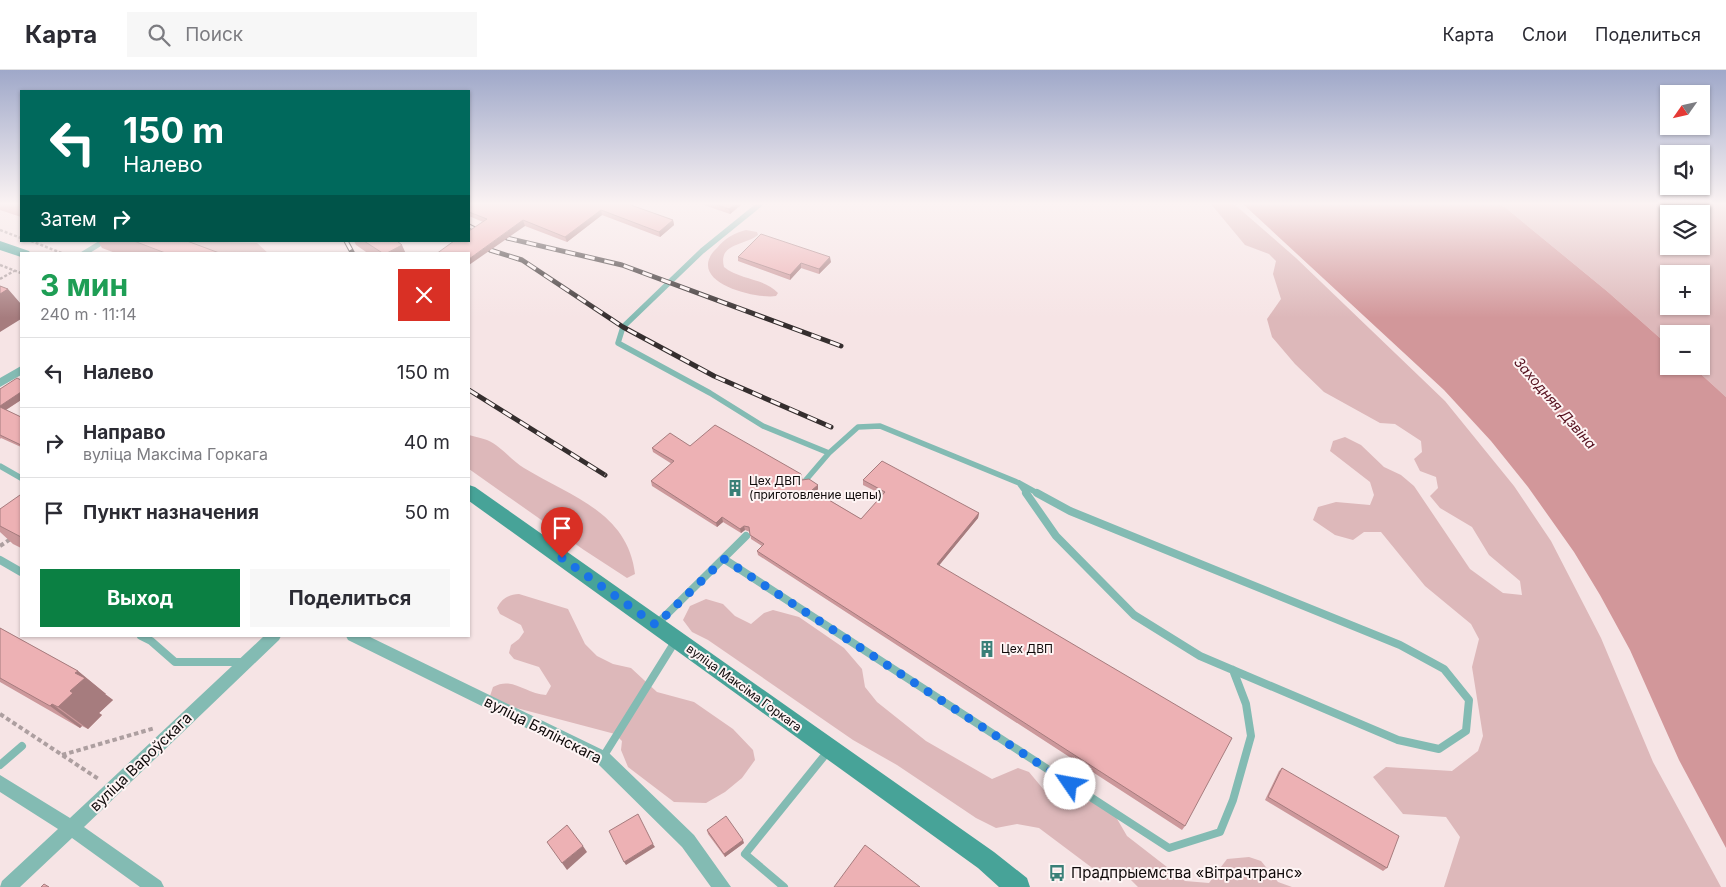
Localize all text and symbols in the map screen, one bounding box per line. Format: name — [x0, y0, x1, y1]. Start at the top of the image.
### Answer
search box — [127, 12, 477, 57]
text: Карта — [25, 20, 97, 49]
icon: search — [145, 21, 173, 49]
text: Поиск — [185, 23, 243, 46]
text: Карта — [1442, 24, 1494, 45]
text: Слои — [1522, 24, 1567, 45]
text: Поделиться — [1595, 24, 1701, 45]
north arrow — [1660, 85, 1710, 135]
map controls — [1660, 85, 1710, 375]
text: 150 m — [123, 109, 224, 151]
icon: left — [40, 110, 105, 175]
button: sound — [1660, 145, 1710, 195]
text: Налево — [123, 151, 203, 177]
icon: right — [107, 205, 135, 233]
button: layers — [1660, 205, 1710, 255]
text: Затем — [40, 208, 97, 231]
button: + — [1660, 265, 1710, 315]
text: 3 мин — [40, 267, 128, 303]
button: close — [398, 269, 450, 321]
text: 240 m · 11:14 — [40, 304, 137, 324]
button: − — [1660, 325, 1710, 375]
water label: Заходняя Дзвіна — [1511, 353, 1600, 452]
icon: left — [40, 359, 68, 387]
text: Налево — [83, 361, 154, 384]
text: 150 m — [397, 361, 450, 384]
text: Направо — [83, 421, 166, 444]
icon: right — [40, 429, 68, 457]
text: 40 m — [404, 431, 450, 454]
text: вуліца Максіма Горкага — [83, 444, 268, 464]
place label: Цех ДВП (приготовление щепы) — [749, 473, 882, 502]
building icon: Цех ДВП (приготовление щепы) — [725, 478, 745, 498]
icon: arrive — [40, 499, 68, 527]
text: Пункт назначения — [83, 501, 259, 524]
text: 50 m — [404, 501, 450, 524]
pin — [541, 507, 583, 558]
icon: arrive — [548, 514, 576, 542]
button: Выход — [40, 569, 240, 627]
button: Поделиться — [250, 569, 450, 627]
building icon: Цех ДВП — [977, 639, 997, 659]
street label: вуліца Максіма Горкага — [684, 641, 805, 734]
place label: Цех ДВП — [1001, 641, 1053, 656]
street label: вуліца Бялінскага — [481, 692, 605, 767]
street label: вуліца Вароўскага — [86, 708, 196, 815]
position arrow — [1043, 757, 1095, 809]
bus stop icon: Прадпрыемства «Вітрачтранс» — [1047, 863, 1067, 883]
place label: Прадпрыемства «Вітрачтранс» — [1071, 863, 1303, 882]

